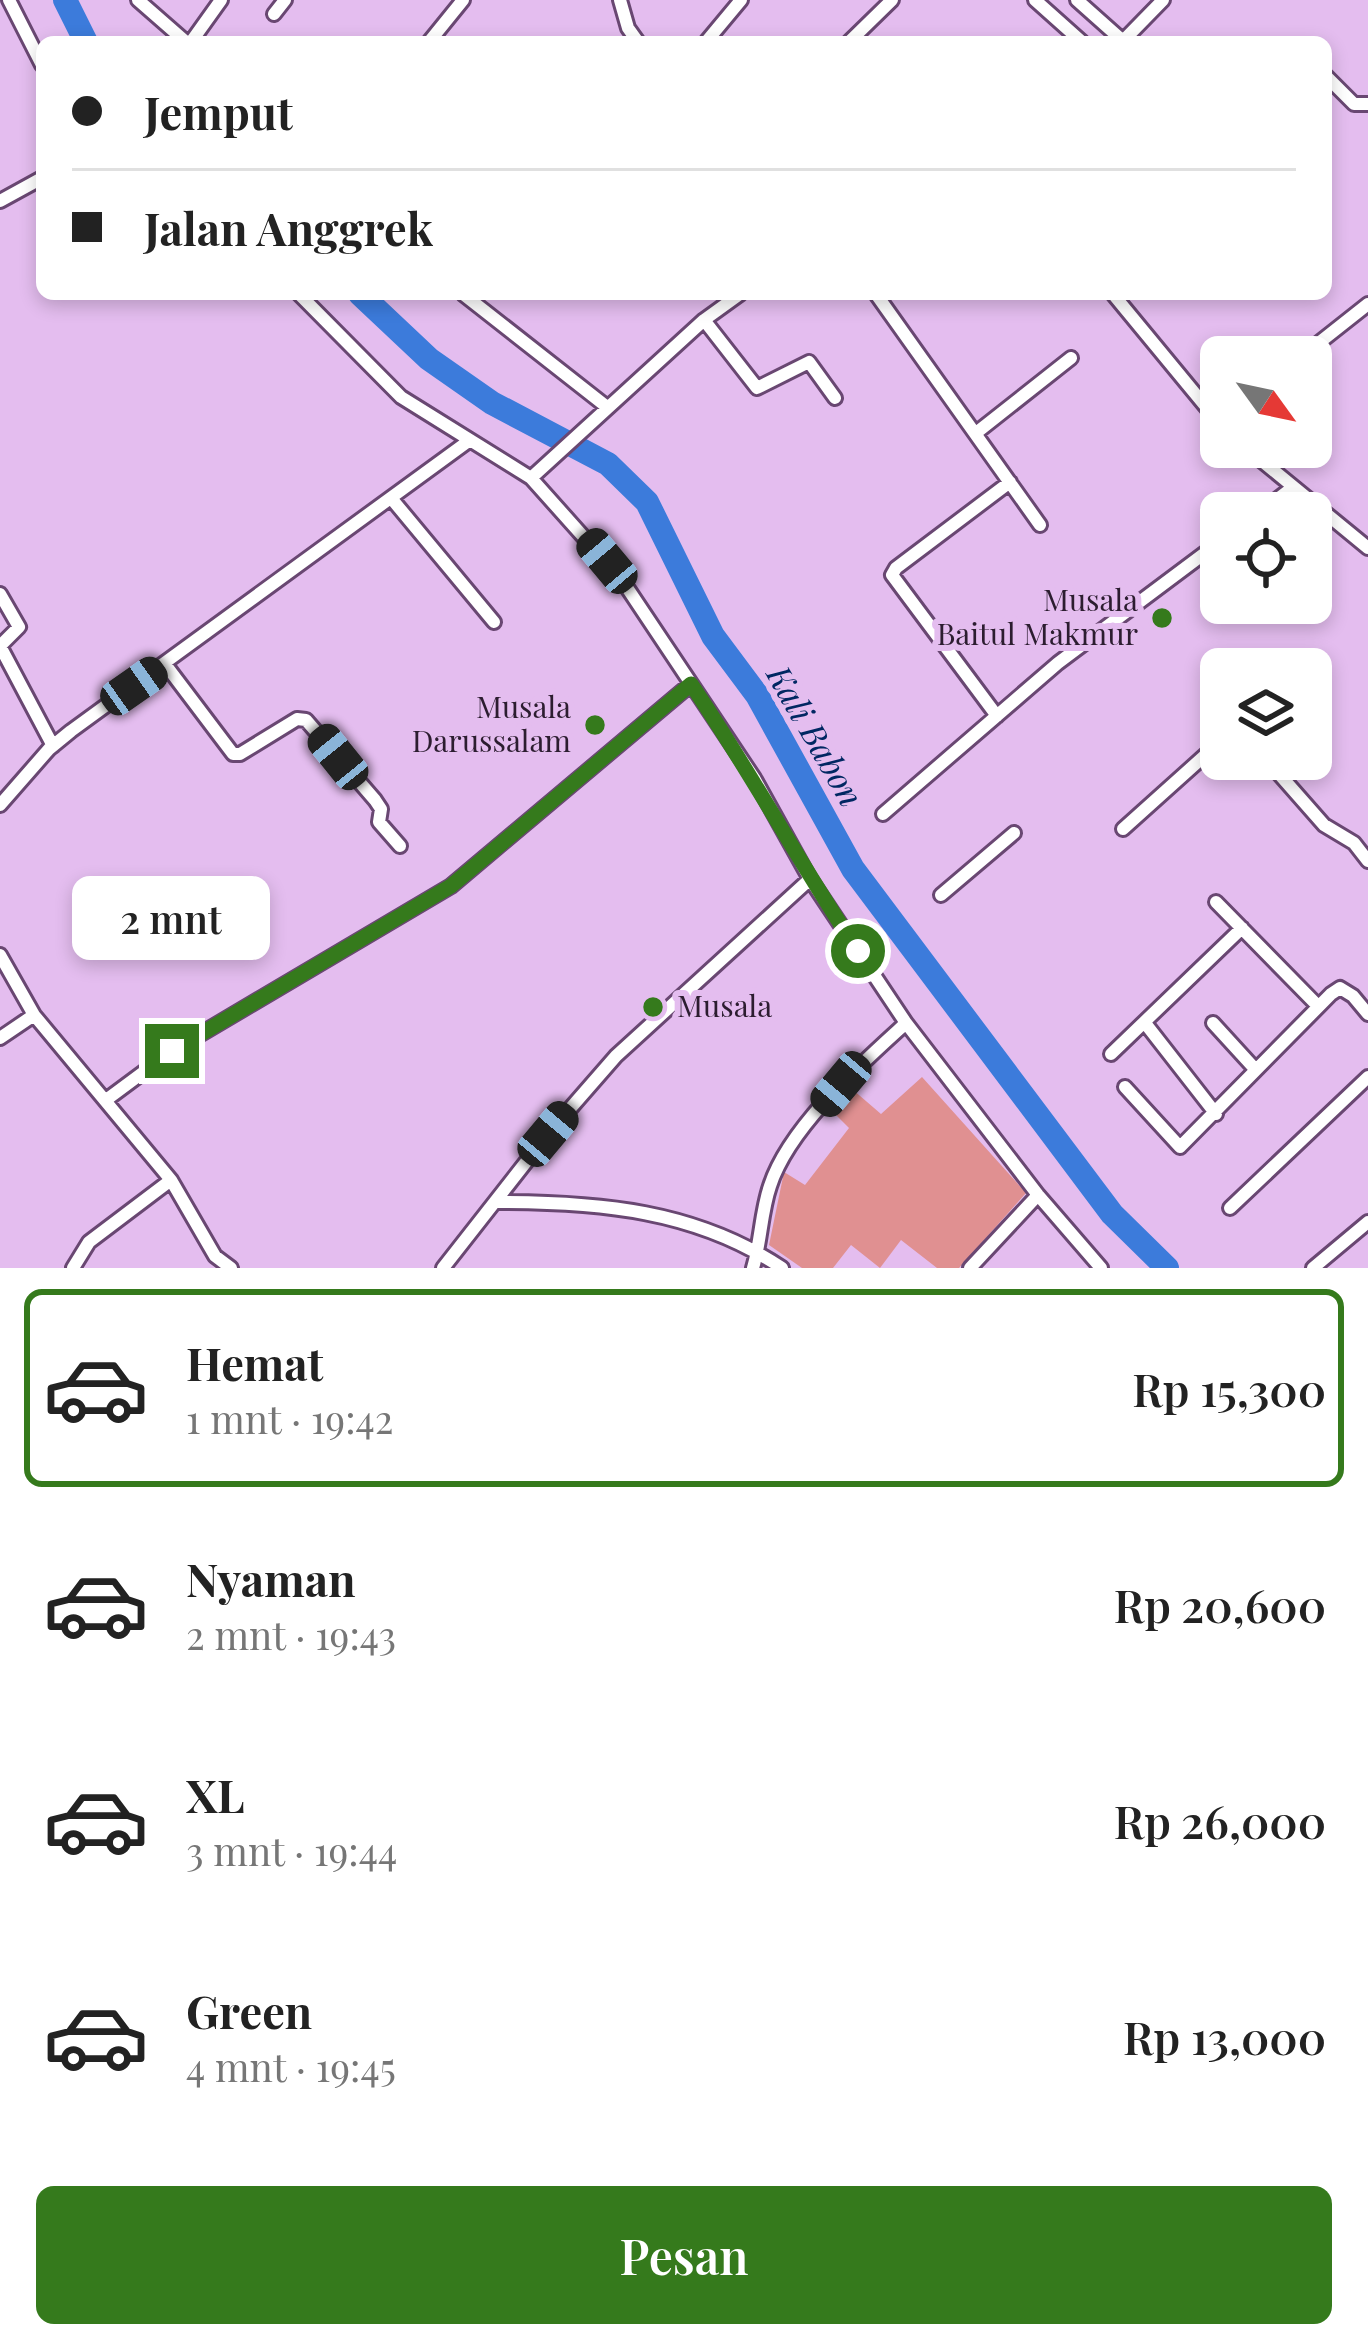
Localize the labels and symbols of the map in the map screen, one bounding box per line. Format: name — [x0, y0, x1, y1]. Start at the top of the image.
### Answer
north arrow — [1200, 336, 1332, 468]
car — [570, 522, 644, 600]
place label: Musala Baitul Makmur — [937, 579, 1138, 653]
marker: Musala Baitul Makmur — [1149, 605, 1175, 631]
car — [94, 651, 174, 721]
water label: Kali Babon — [758, 655, 875, 814]
place label: Musala Darussalam — [412, 686, 571, 760]
marker: Musala Darussalam — [582, 712, 608, 738]
car — [301, 718, 375, 796]
callout: 2 mnt — [73, 877, 271, 961]
route start — [831, 924, 885, 978]
place label: Musala — [677, 985, 772, 1025]
marker: Musala — [640, 994, 666, 1020]
route end — [145, 1024, 199, 1078]
car — [804, 1045, 878, 1123]
car — [511, 1095, 585, 1173]

